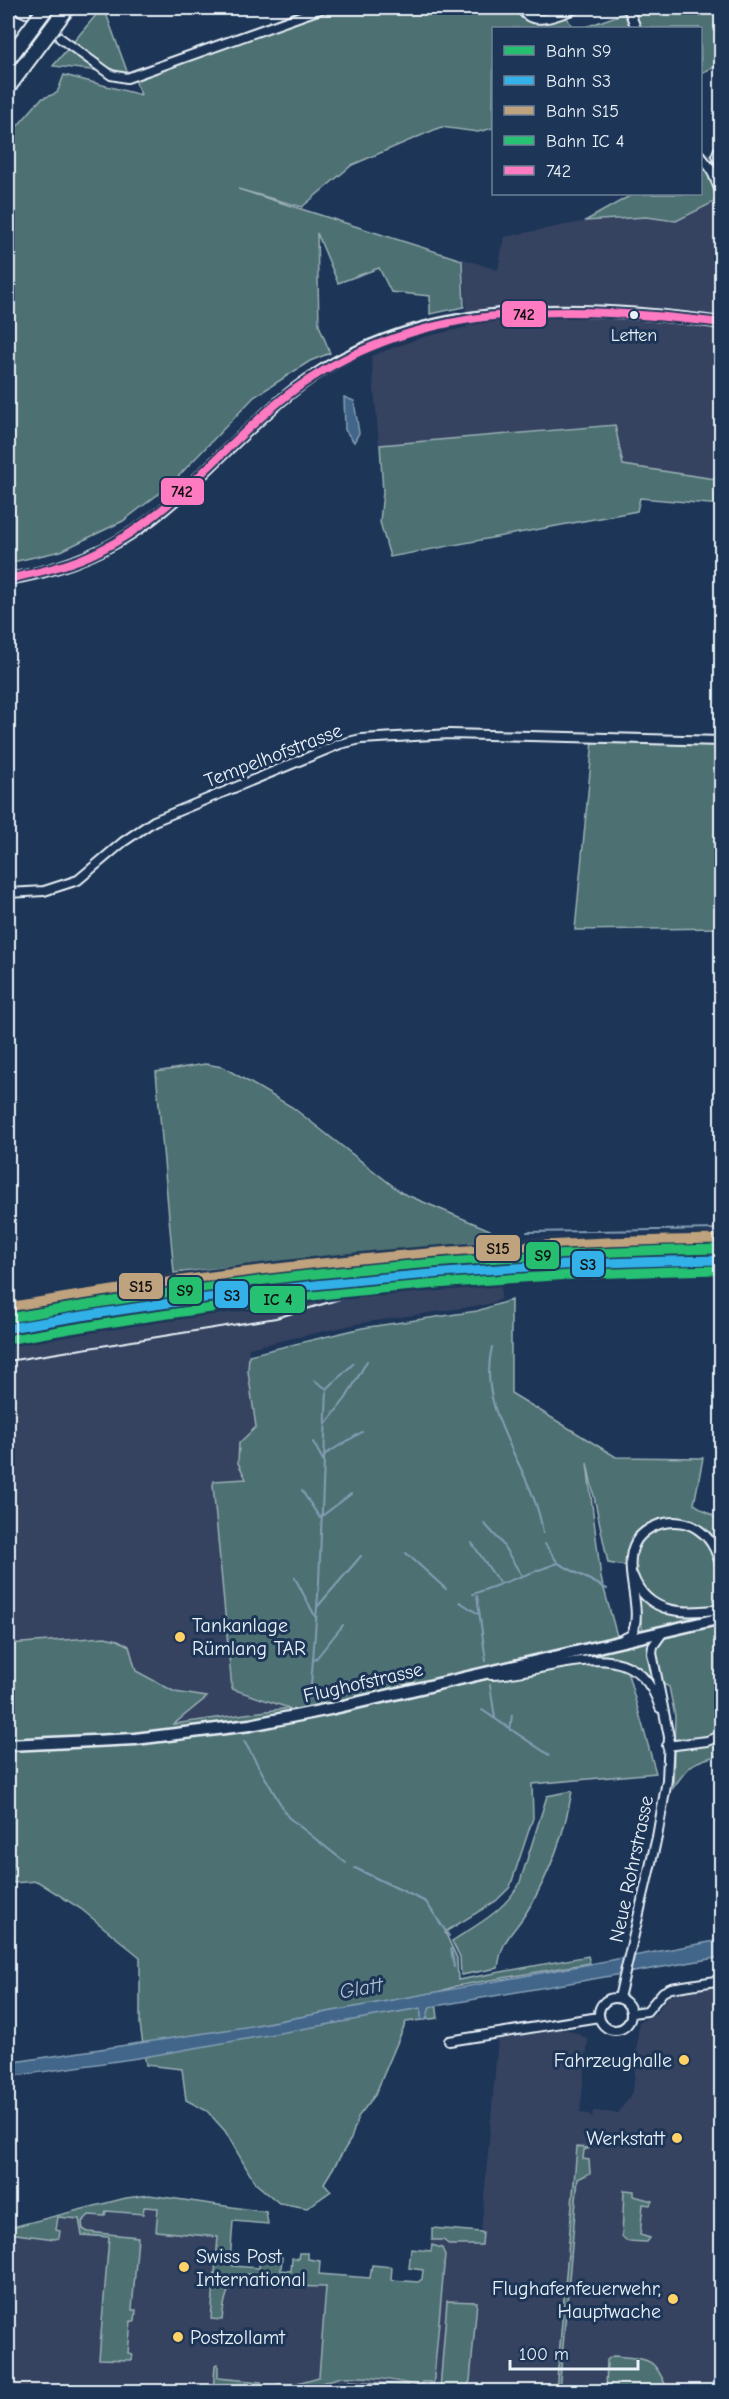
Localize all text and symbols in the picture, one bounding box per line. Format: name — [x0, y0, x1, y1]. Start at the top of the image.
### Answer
legend — [492, 27, 702, 195]
text: Bahn S9 — [546, 41, 612, 62]
text: Bahn S3 — [546, 71, 611, 92]
text: Bahn S15 — [546, 101, 619, 122]
text: Bahn IC 4 — [546, 131, 624, 152]
text: 742 — [546, 161, 571, 182]
line badge: 742 — [501, 300, 547, 328]
text: 742 — [513, 306, 535, 324]
marker: Letten — [628, 309, 640, 321]
place label: Letten — [611, 325, 657, 346]
line badge: 742 — [160, 477, 205, 506]
text: 742 — [171, 483, 193, 501]
street label: Tempelhofstrasse — [201, 719, 345, 792]
line badge: S15 — [475, 1234, 521, 1262]
text: S15 — [486, 1240, 510, 1258]
line badge: S9 — [525, 1241, 560, 1270]
text: S9 — [534, 1247, 552, 1265]
line badge: S3 — [571, 1250, 605, 1278]
text: S3 — [580, 1256, 596, 1274]
line badge: S15 — [118, 1272, 164, 1300]
line badge: S9 — [168, 1276, 203, 1305]
text: S15 — [129, 1278, 153, 1296]
line badge: S3 — [214, 1280, 249, 1309]
text: S9 — [176, 1282, 194, 1300]
line badge: IC 4 — [249, 1285, 306, 1314]
text: S3 — [224, 1287, 240, 1305]
text: IC 4 — [264, 1291, 292, 1309]
place label: Tankanlage Rümlang TAR — [192, 1614, 306, 1660]
marker: Tankanlage Rümlang TAR — [173, 1630, 187, 1644]
street label: Flughofstrasse — [301, 1658, 425, 1707]
street label: Neue Rohrstrasse — [605, 1794, 658, 1945]
water label: Glatt — [337, 1972, 386, 2004]
place label: Fahrzeughalle — [554, 2049, 672, 2072]
marker: Fahrzeughalle — [677, 2053, 691, 2067]
place label: Werkstatt — [586, 2127, 666, 2150]
marker: Werkstatt — [670, 2131, 684, 2145]
place label: Swiss Post International — [196, 2245, 306, 2291]
marker: Swiss Post International — [177, 2260, 191, 2274]
place label: Flughafenfeuerwehr, Hauptwache — [492, 2277, 661, 2323]
marker: Flughafenfeuerwehr, Hauptwache — [666, 2292, 680, 2306]
place label: Postzollamt — [190, 2326, 286, 2349]
marker: Postzollamt — [171, 2330, 185, 2344]
scale bar — [510, 2333, 638, 2371]
text: 100 m — [519, 2344, 569, 2365]

